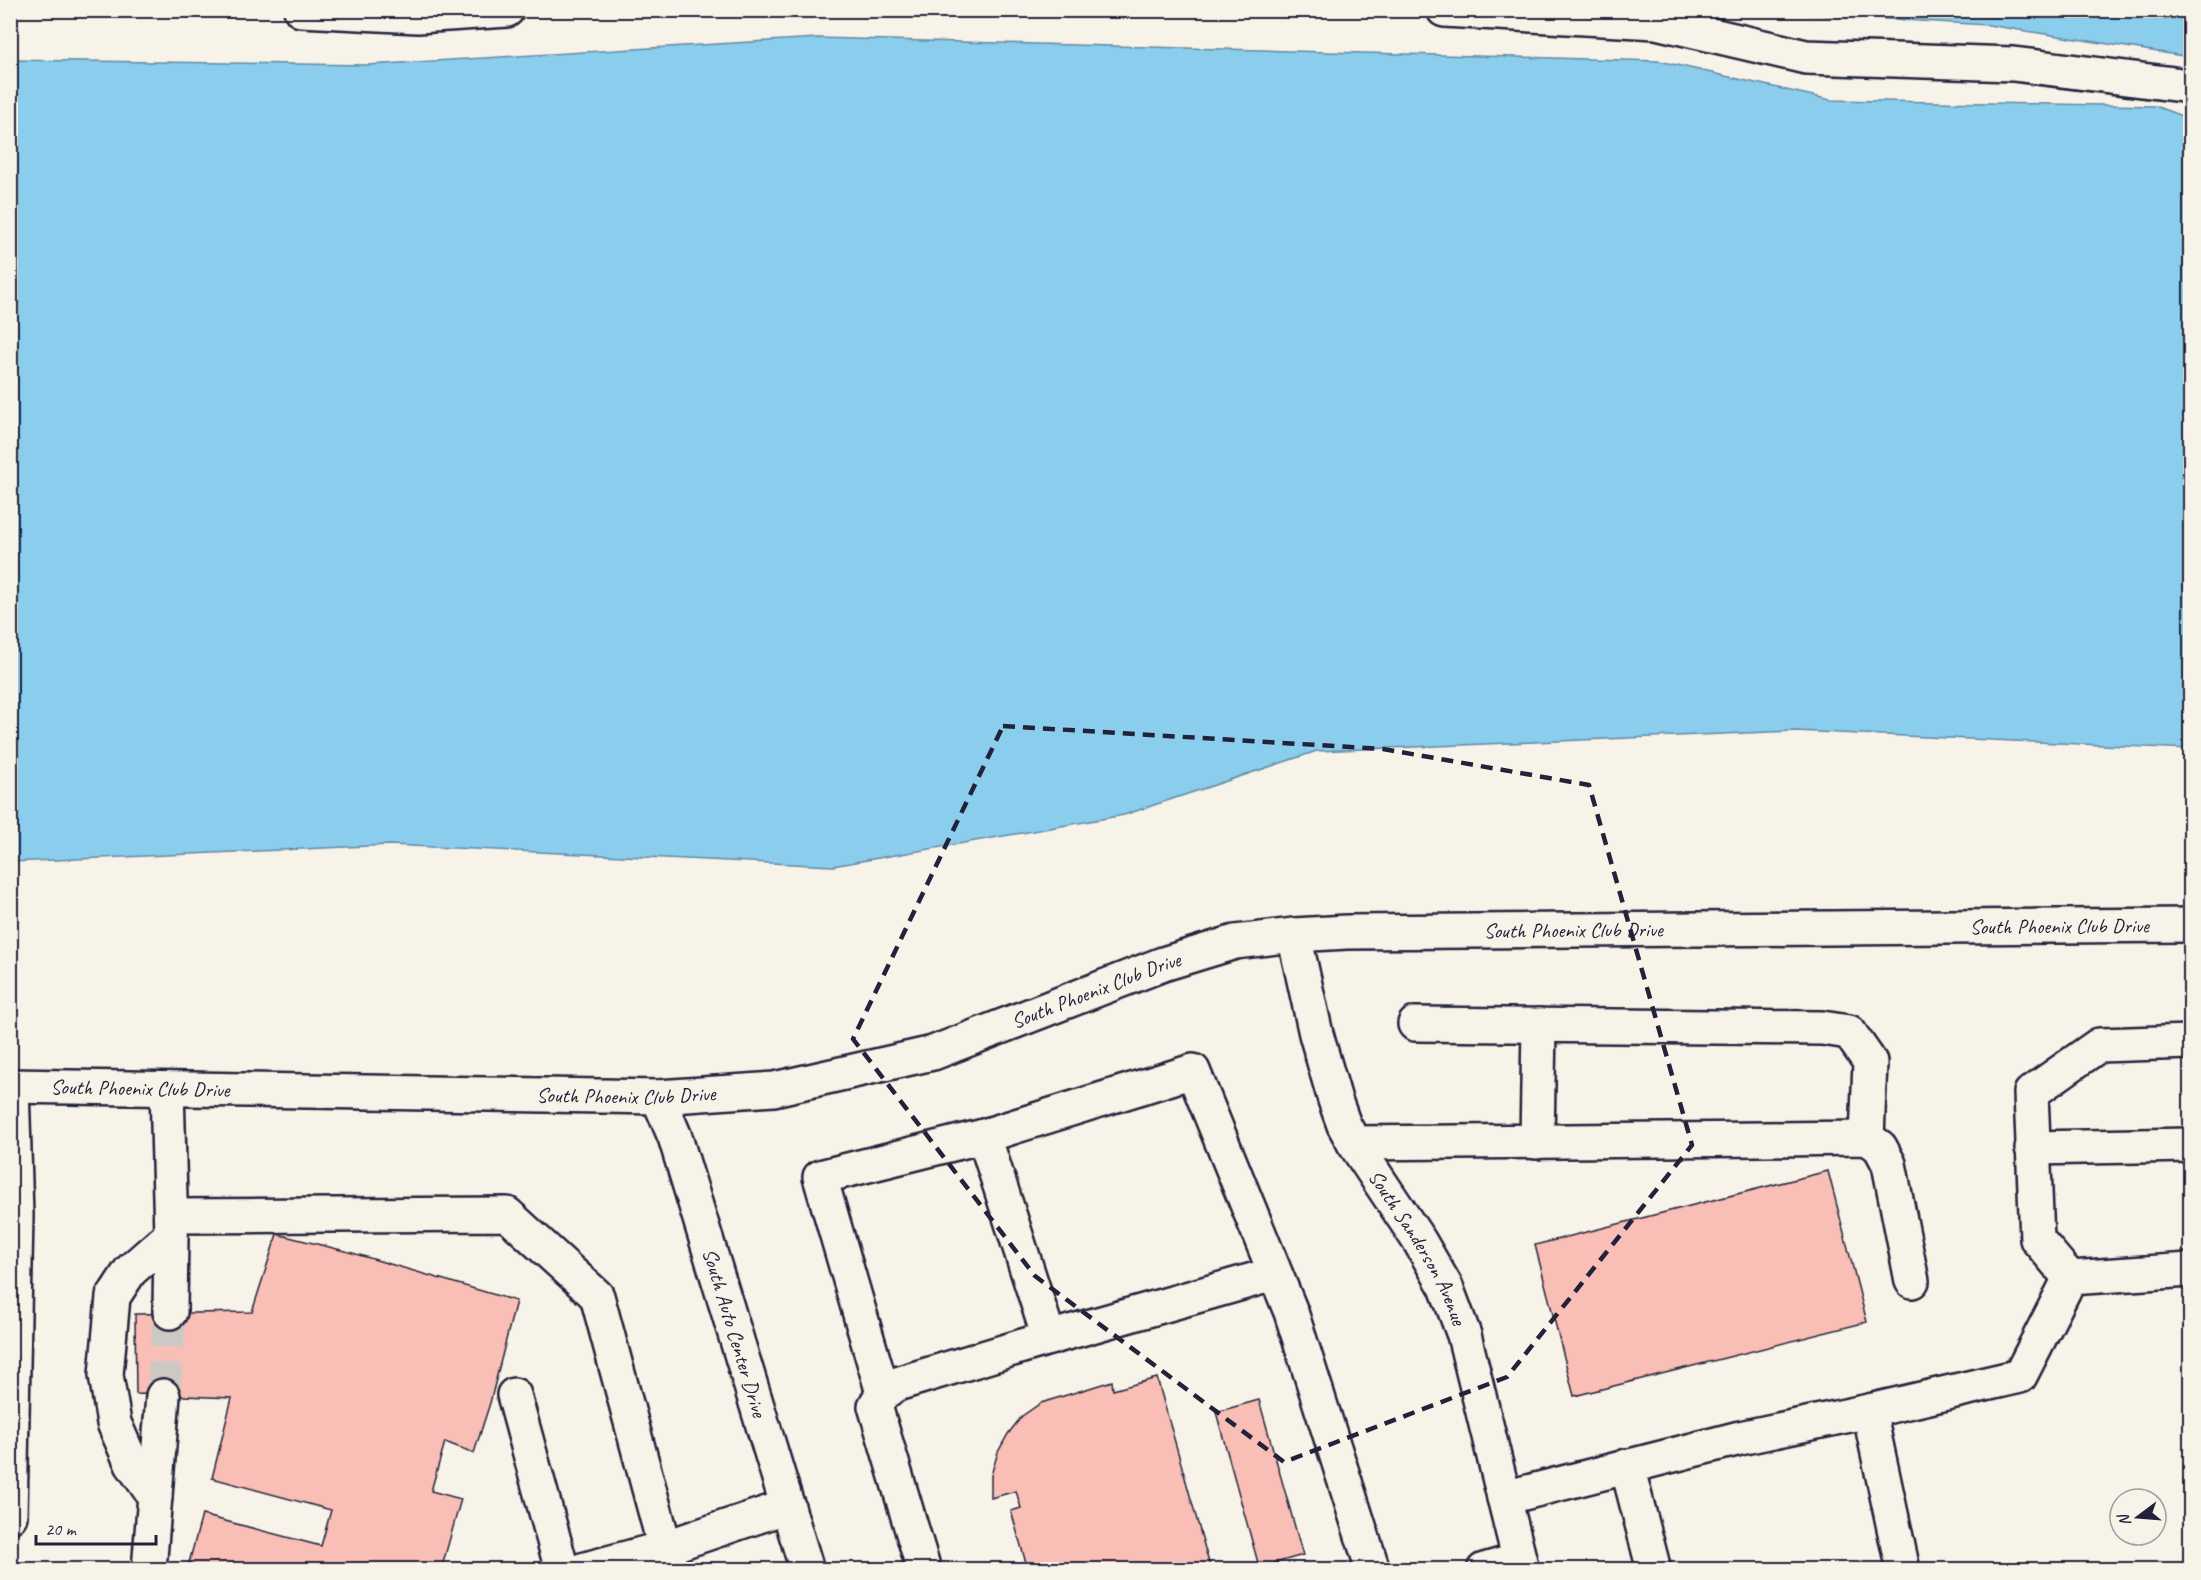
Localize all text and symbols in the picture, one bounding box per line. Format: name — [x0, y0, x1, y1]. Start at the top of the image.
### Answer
street label: South Phoenix Club Drive — [1970, 912, 2150, 940]
street label: South Phoenix Club Drive — [1484, 916, 1664, 944]
street label: South Phoenix Club Drive — [1008, 946, 1185, 1034]
street label: South Phoenix Club Drive — [50, 1074, 231, 1103]
street label: South Phoenix Club Drive — [536, 1080, 717, 1110]
street label: South Sanderson Avenue — [1363, 1165, 1472, 1330]
street label: South Auto Center Drive — [697, 1245, 773, 1421]
north arrow — [2108, 1487, 2168, 1547]
scale bar — [36, 1508, 156, 1546]
text: N — [2113, 1510, 2136, 1528]
text: 20 m — [45, 1518, 78, 1540]

